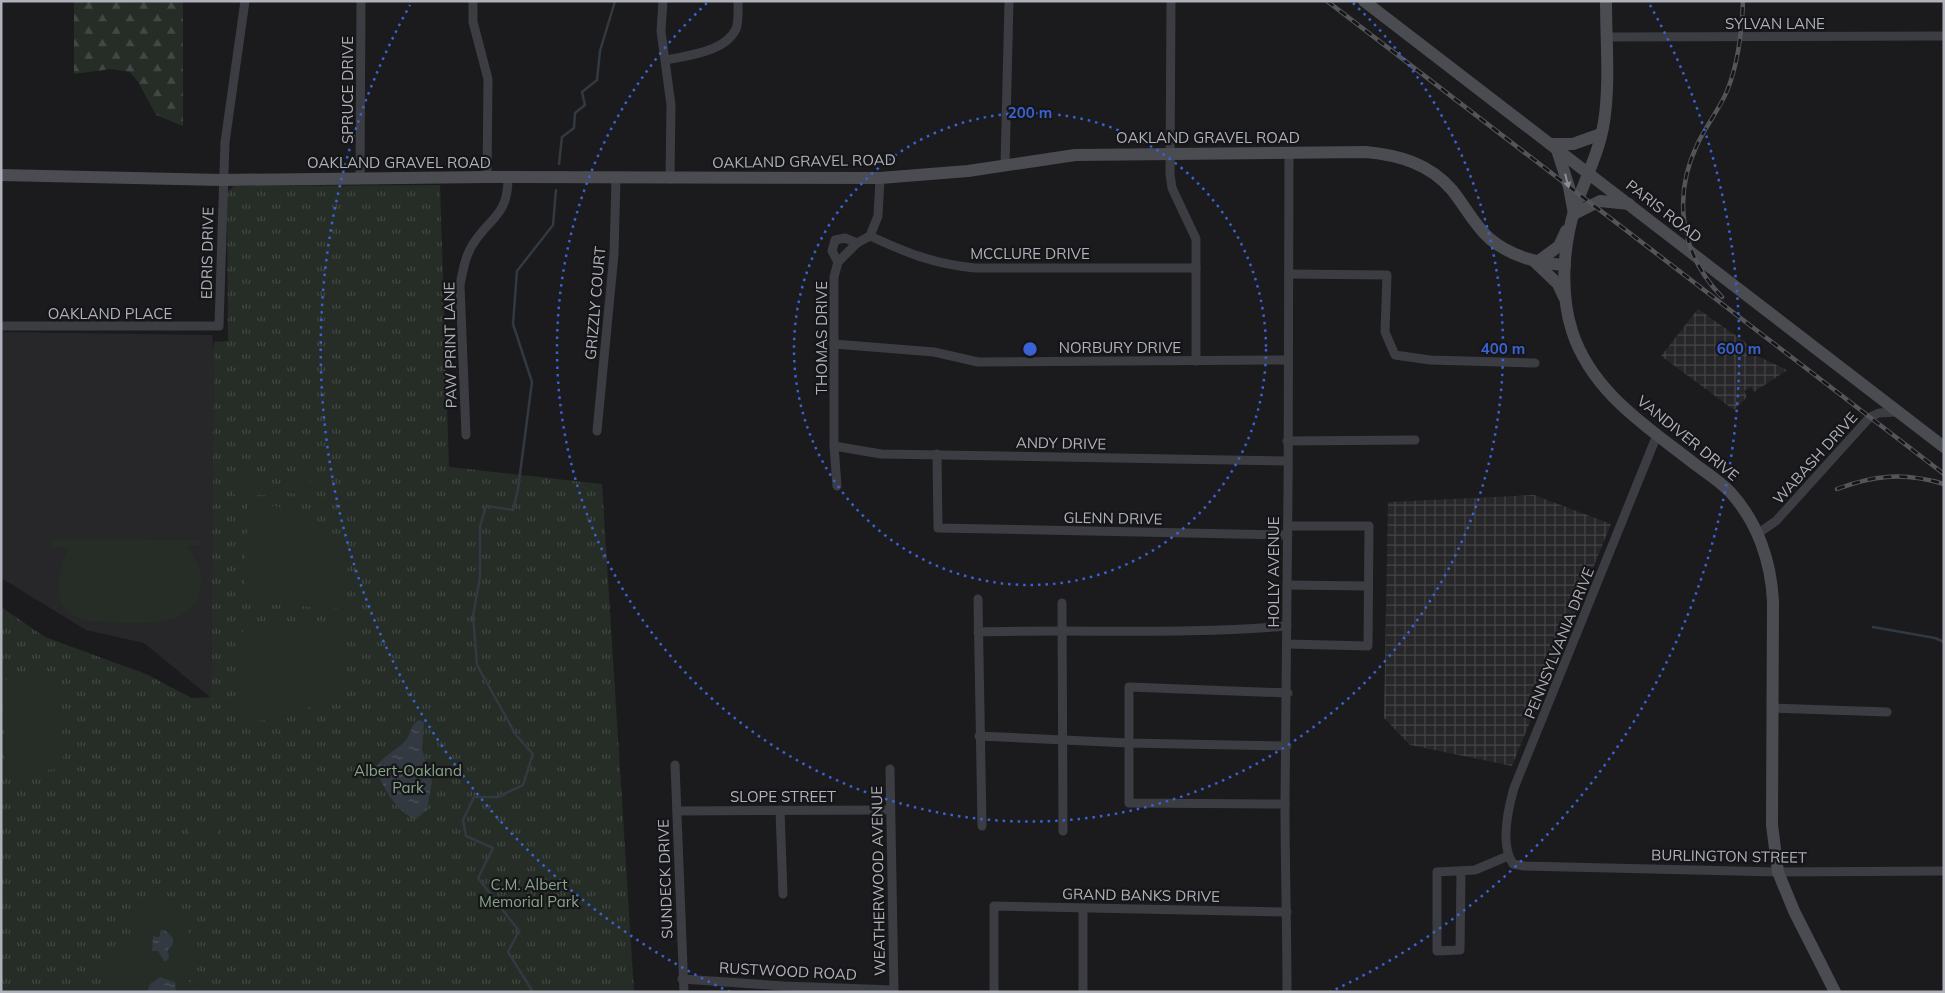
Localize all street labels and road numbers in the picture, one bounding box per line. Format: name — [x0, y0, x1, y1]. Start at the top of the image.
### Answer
street label: SYLVAN LANE — [1725, 14, 1825, 33]
street label: SPRUCE DRIVE — [338, 36, 357, 144]
street label: OAKLAND GRAVEL ROAD — [1116, 128, 1300, 147]
street label: OAKLAND GRAVEL ROAD — [712, 150, 896, 172]
street label: OAKLAND GRAVEL ROAD — [307, 153, 491, 172]
street label: PARIS ROAD — [1622, 175, 1706, 247]
street label: EDRIS DRIVE — [197, 207, 217, 299]
street label: MCCLURE DRIVE — [970, 244, 1090, 263]
street label: GRIZZLY COURT — [581, 245, 609, 361]
street label: PAW PRINT LANE — [439, 281, 461, 408]
street label: THOMAS DRIVE — [812, 281, 831, 395]
street label: OAKLAND PLACE — [48, 304, 173, 323]
street label: NORBURY DRIVE — [1059, 338, 1181, 357]
street label: VANDIVER DRIVE — [1633, 391, 1743, 485]
street label: WABASH DRIVE — [1769, 408, 1861, 508]
street label: ANDY DRIVE — [1016, 433, 1107, 453]
street label: GLENN DRIVE — [1063, 508, 1163, 528]
street label: HOLLY AVENUE — [1264, 516, 1283, 628]
street label: PENNSYLVANIA DRIVE — [1520, 564, 1598, 721]
street label: WEATHERWOOD AVENUE — [867, 786, 889, 976]
street label: SLOPE STREET — [730, 787, 836, 806]
street label: SUNDECK DRIVE — [653, 819, 677, 939]
street label: BURLINGTON STREET — [1651, 845, 1807, 867]
street label: GRAND BANKS DRIVE — [1062, 884, 1220, 906]
street label: RUSTWOOD ROAD — [718, 958, 858, 984]

